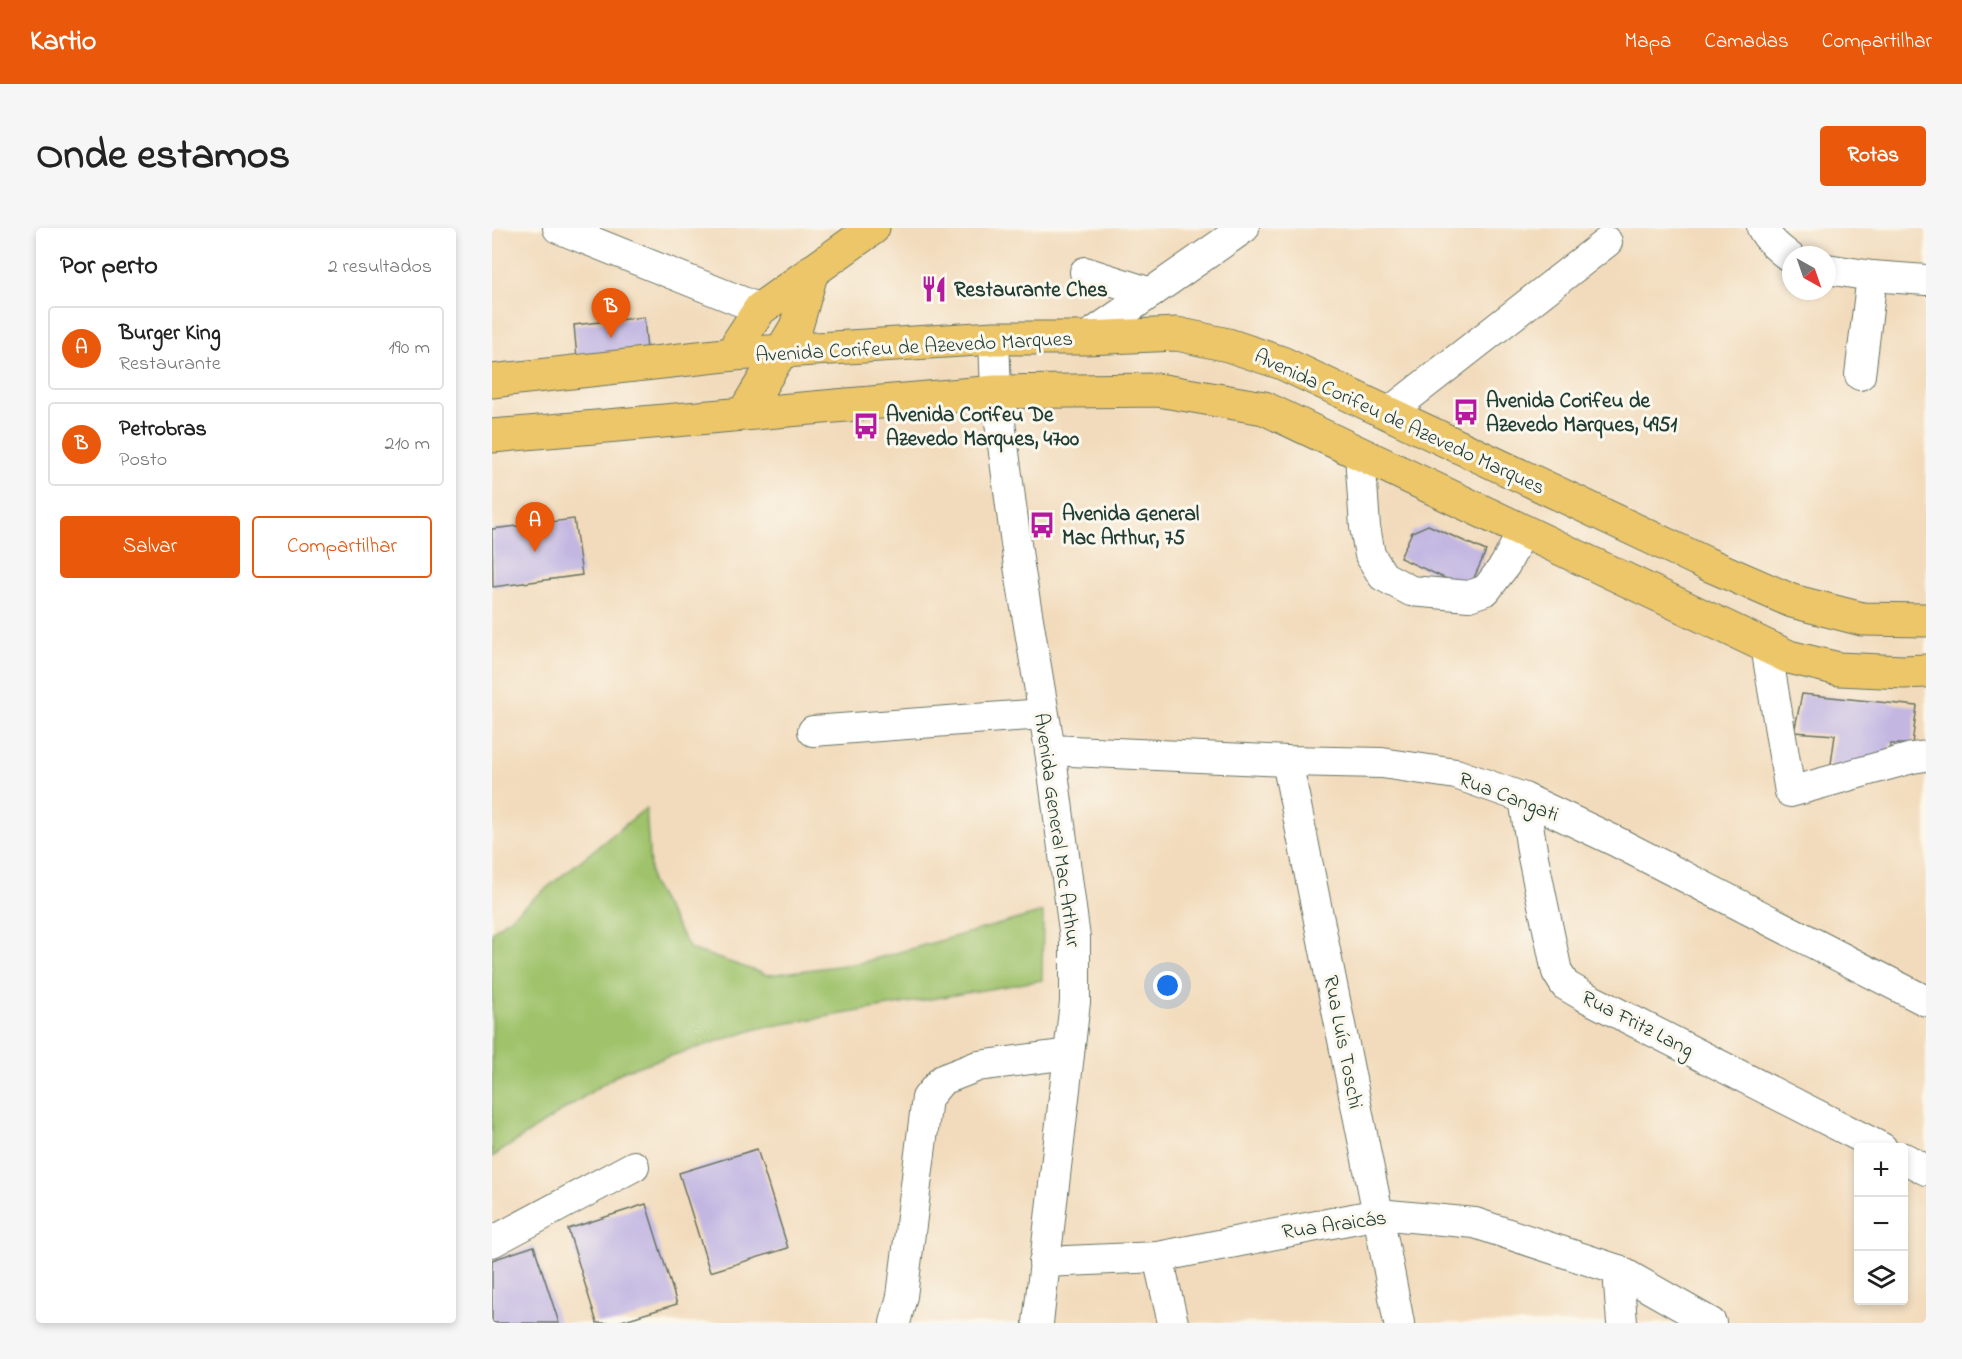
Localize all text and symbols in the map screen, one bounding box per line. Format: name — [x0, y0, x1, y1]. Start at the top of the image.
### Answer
text: Kartio — [30, 22, 96, 63]
text: Mapa — [1625, 27, 1671, 57]
text: Camadas — [1704, 27, 1789, 57]
text: Compartilhar — [1822, 27, 1932, 57]
text: Onde estamos — [36, 126, 290, 187]
button: Rotas — [1820, 126, 1926, 186]
north arrow — [1782, 246, 1836, 300]
text: Por perto — [60, 248, 158, 286]
text: 2 resultados — [328, 253, 432, 282]
restaurant icon: Restaurante Ches — [919, 274, 949, 304]
place label: Restaurante Ches — [954, 276, 1108, 306]
pin: B — [592, 288, 630, 338]
text: Burger King — [119, 318, 221, 350]
street label: Avenida Corifeu de Azevedo Marques — [755, 325, 1074, 371]
text: A — [75, 334, 88, 363]
text: 190 m — [388, 334, 430, 363]
street label: Avenida Corifeu de Azevedo Marques — [1249, 342, 1550, 504]
text: Restaurante — [119, 350, 221, 379]
place label: Avenida Corifeu de Azevedo Marques, 4951 — [1486, 387, 1677, 441]
bus stop icon: Avenida Corifeu de Azevedo Marques, 4951 — [1451, 397, 1481, 427]
place label: Avenida Corifeu De Azevedo Marques, 4700 — [886, 401, 1079, 455]
bus stop icon: Avenida Corifeu De Azevedo Marques, 4700 — [851, 411, 881, 441]
text: Petrobras — [119, 414, 207, 446]
text: B — [75, 430, 88, 459]
text: 210 m — [385, 430, 430, 459]
text: Posto — [119, 446, 167, 475]
place label: Avenida General Mac Arthur, 75 — [1062, 500, 1200, 554]
pin: A — [516, 502, 555, 552]
bus stop icon: Avenida General Mac Arthur, 75 — [1027, 510, 1057, 540]
button: Salvar — [60, 516, 240, 578]
button: Compartilhar — [252, 516, 432, 578]
street label: Avenida General Mac Arthur — [1025, 711, 1087, 950]
street label: Rua Cangati — [1453, 765, 1563, 833]
your location — [1153, 971, 1182, 1000]
street label: Rua Luís Toschi — [1314, 973, 1370, 1112]
street label: Rua Fritz Lang — [1575, 984, 1698, 1068]
map controls — [1854, 1143, 1908, 1305]
button: + — [1854, 1143, 1908, 1197]
button: − — [1854, 1197, 1908, 1251]
street label: Rua Araicás — [1280, 1204, 1389, 1248]
button: layers — [1854, 1251, 1908, 1305]

